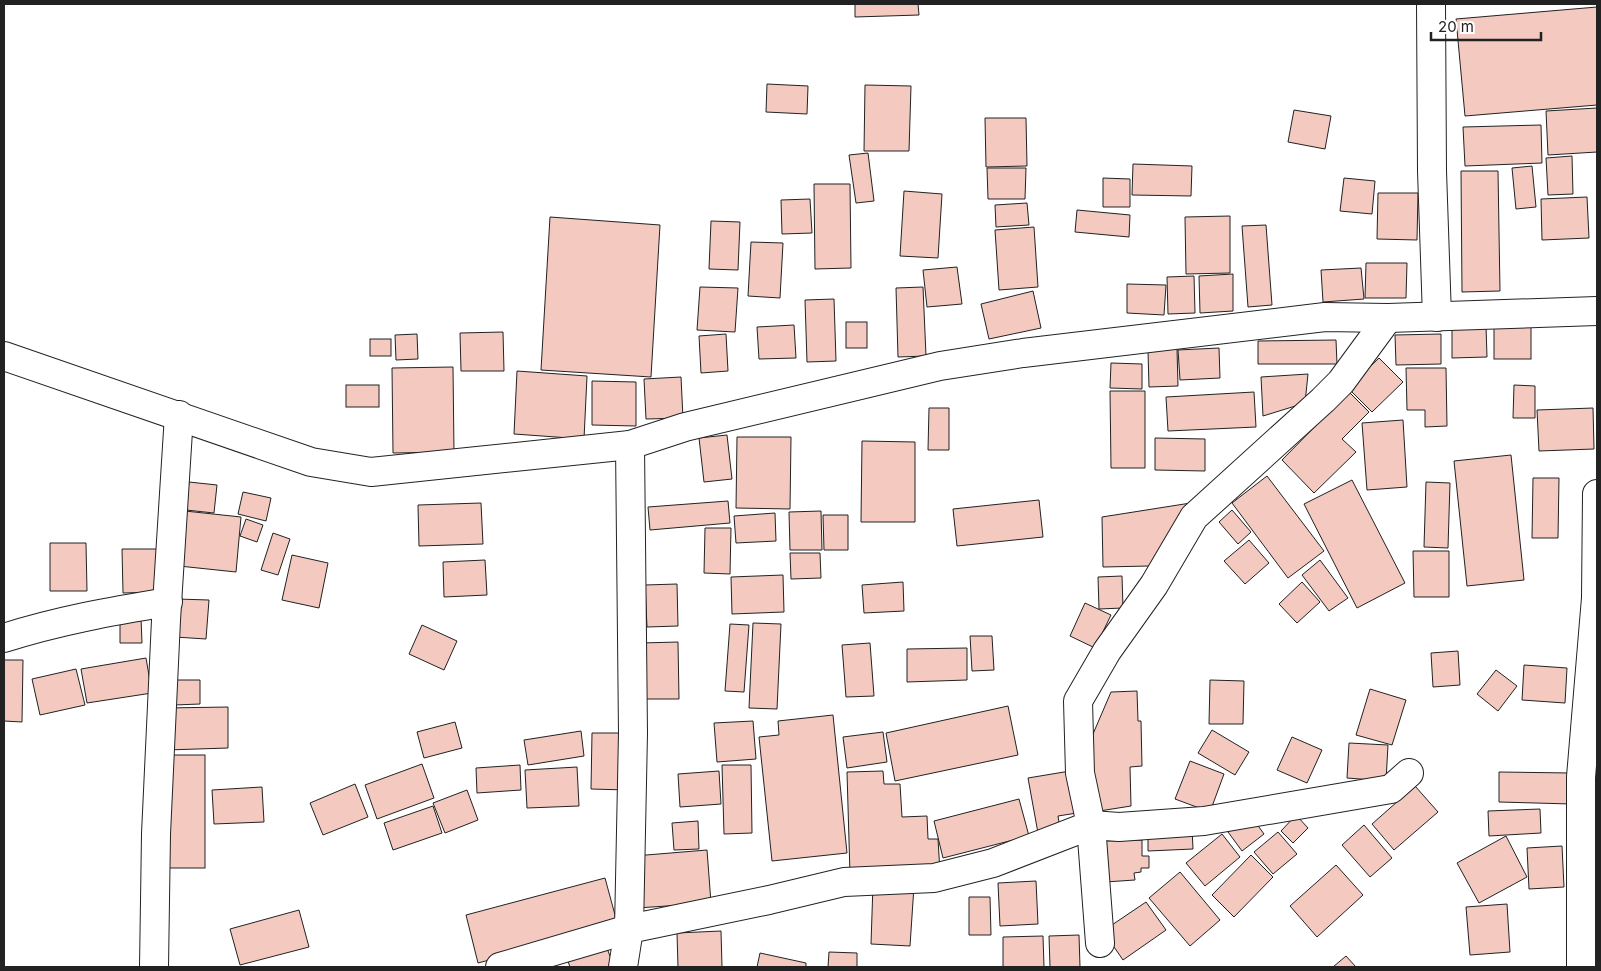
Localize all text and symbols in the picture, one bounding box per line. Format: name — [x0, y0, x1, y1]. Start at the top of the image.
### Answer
scale bar — [1431, 10, 1541, 42]
text: 20 m — [1438, 17, 1474, 36]

